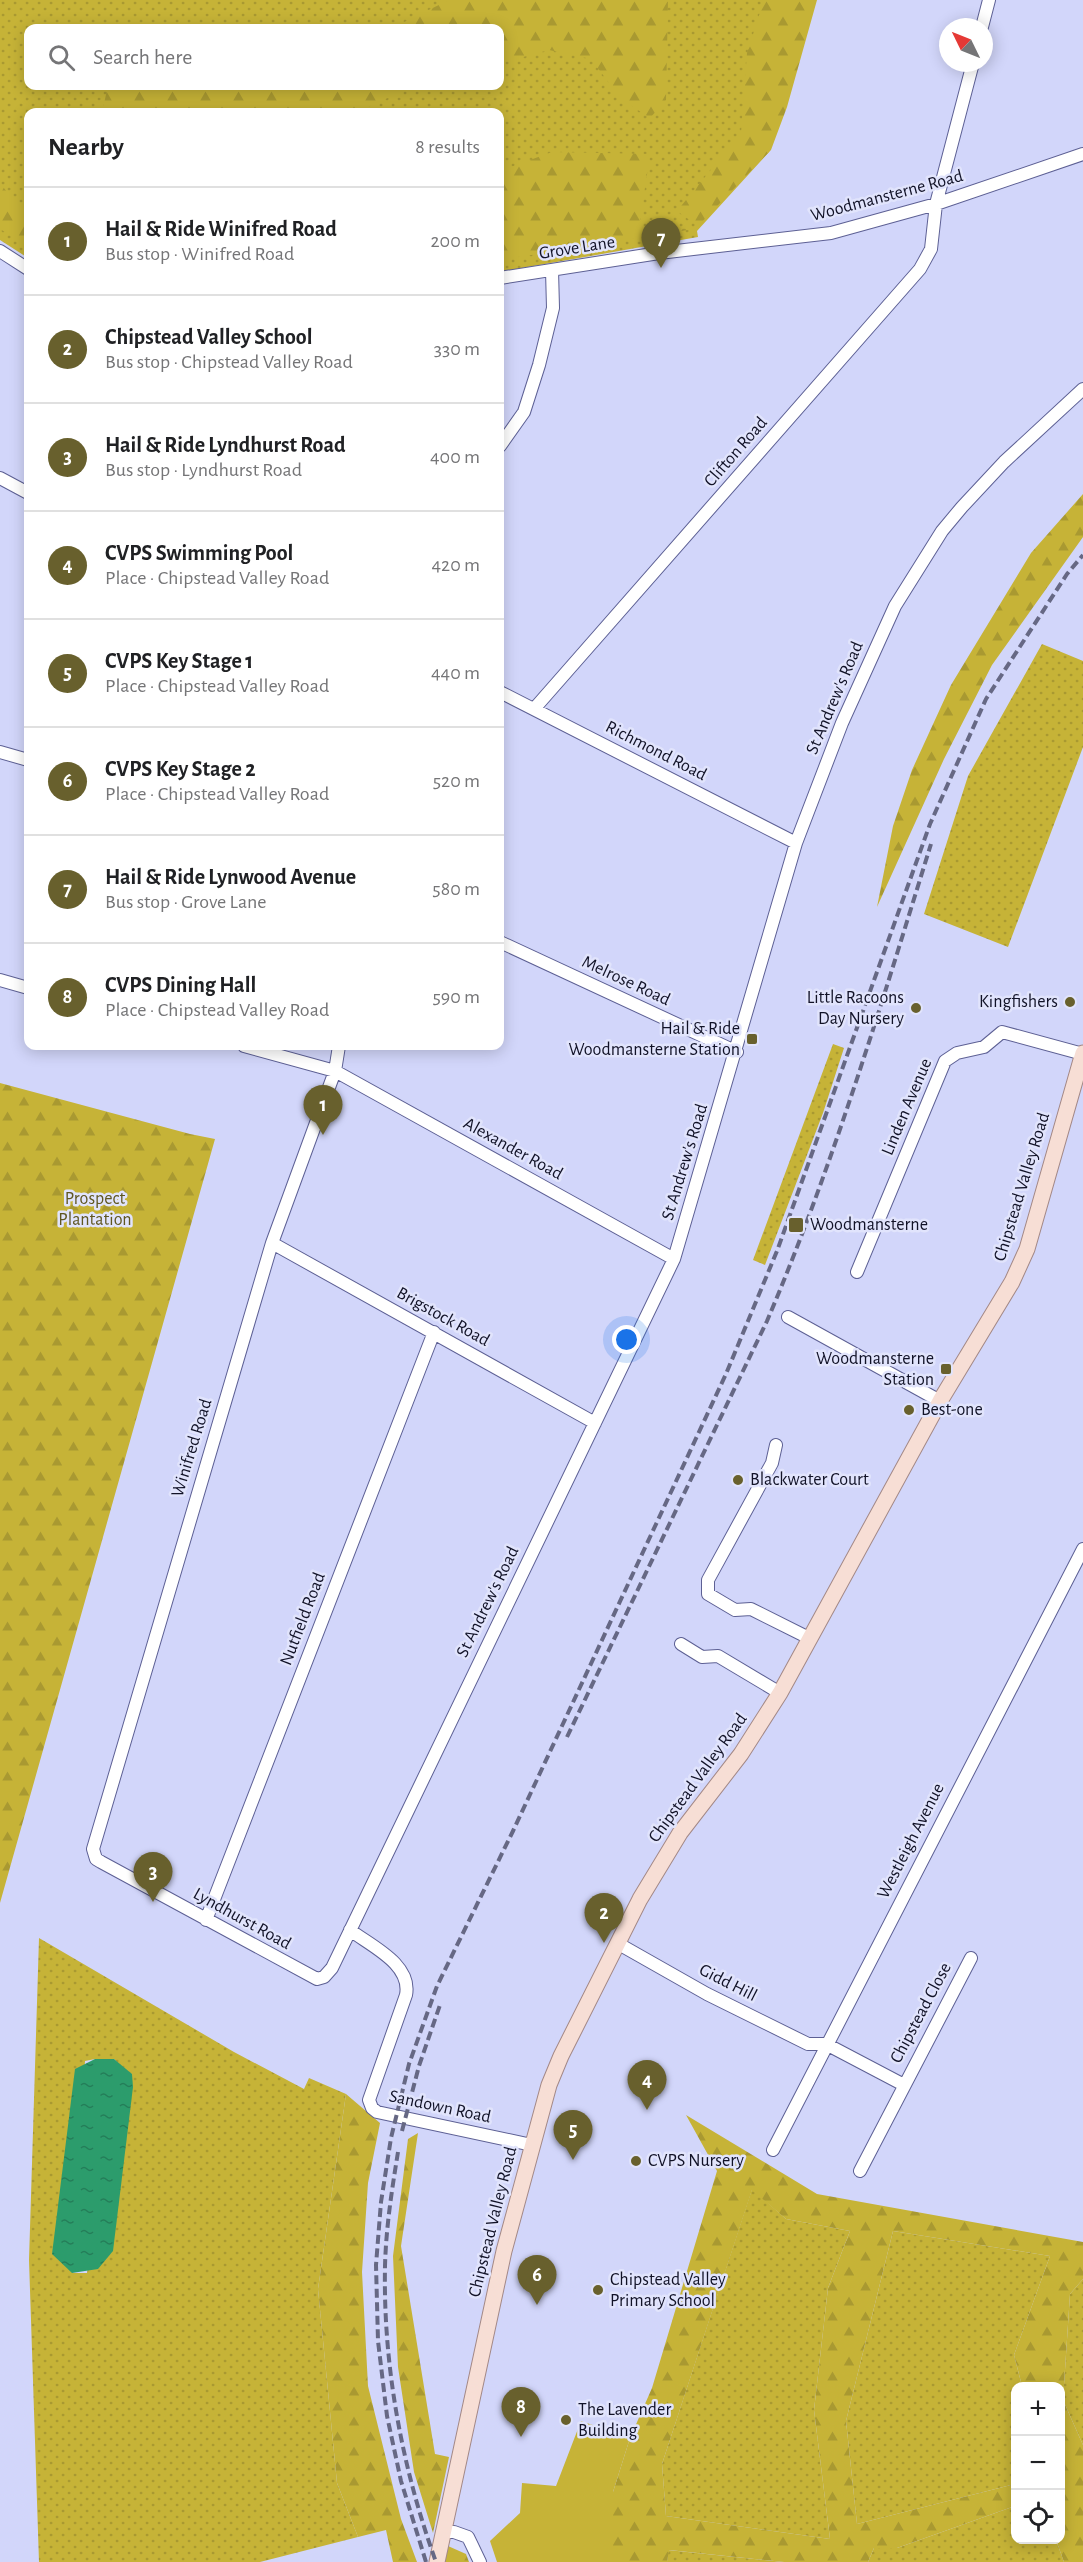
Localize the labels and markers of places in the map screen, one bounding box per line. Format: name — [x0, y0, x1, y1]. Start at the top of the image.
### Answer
pin: 7 — [642, 218, 680, 268]
place label: Little Racoons Day Nursery — [807, 989, 904, 1028]
place label: Kingfishers — [979, 993, 1058, 1011]
marker: Kingfishers — [1063, 995, 1077, 1009]
marker: Little Racoons Day Nursery — [909, 1001, 923, 1015]
place label: Hail & Ride Woodmansterne Station — [568, 1020, 740, 1059]
marker: Hail & Ride Woodmansterne Station — [745, 1032, 759, 1046]
pin: 1 — [304, 1086, 342, 1135]
marker: Woodmansterne — [787, 1216, 805, 1234]
place label: Woodmansterne — [810, 1216, 928, 1234]
place label: Woodmansterne Station — [816, 1350, 934, 1389]
marker: Woodmansterne Station — [939, 1362, 953, 1376]
place label: Best-one — [921, 1401, 983, 1419]
marker: Best-one — [902, 1403, 916, 1417]
place label: Blackwater Court — [750, 1471, 869, 1489]
marker: Blackwater Court — [731, 1473, 745, 1487]
pin: 3 — [134, 1852, 172, 1902]
pin: 2 — [584, 1894, 624, 1943]
pin: 4 — [628, 2060, 666, 2110]
pin: 5 — [554, 2110, 592, 2160]
place label: CVPS Nursery — [648, 2152, 744, 2170]
marker: CVPS Nursery — [629, 2154, 643, 2168]
pin: 6 — [518, 2256, 556, 2305]
place label: Chipstead Valley Primary School — [610, 2271, 726, 2310]
marker: Chipstead Valley Primary School — [591, 2283, 605, 2297]
pin: 8 — [502, 2388, 540, 2437]
place label: The Lavender Building — [578, 2401, 671, 2440]
marker: The Lavender Building — [559, 2413, 573, 2427]

